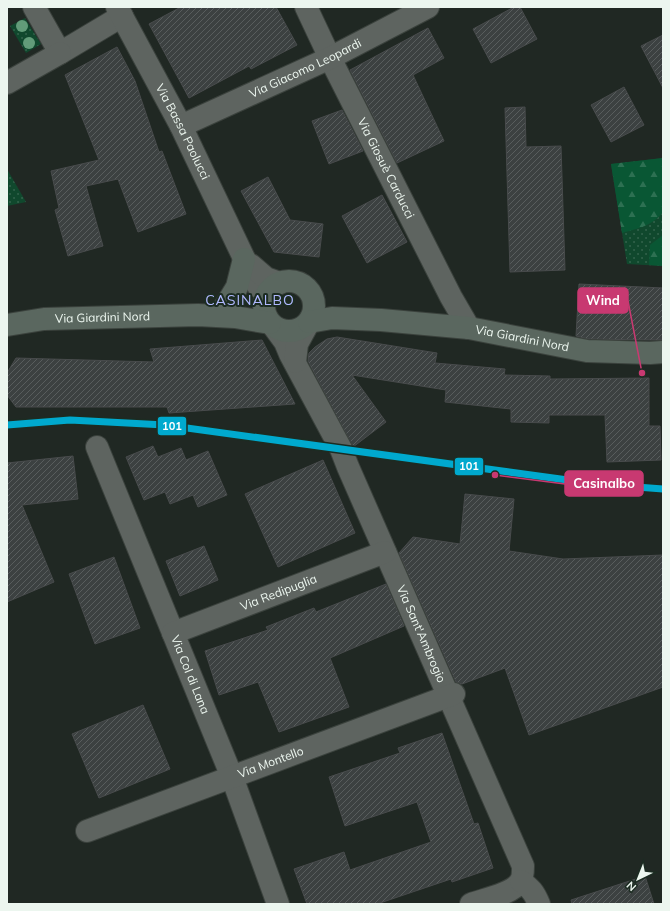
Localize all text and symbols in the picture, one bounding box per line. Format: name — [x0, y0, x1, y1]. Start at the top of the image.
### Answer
street label: Via Giacomo Leopardi — [247, 35, 364, 101]
street label: Via Bassa Paolucci — [153, 81, 213, 182]
street label: Via Giosuè Carducci — [355, 115, 418, 221]
callout: Wind — [578, 288, 628, 313]
district label: CASINALBO — [205, 291, 295, 309]
text: Wind — [586, 292, 620, 308]
street label: Via Giardini Nord — [55, 308, 150, 326]
street label: Via Giardini Nord — [474, 321, 570, 354]
line badge: 101 — [157, 416, 187, 436]
text: 101 — [162, 419, 182, 433]
line badge: 101 — [454, 457, 484, 476]
text: 101 — [459, 459, 479, 473]
callout: Casinalbo — [565, 471, 643, 496]
text: Casinalbo — [573, 475, 635, 491]
street label: Via Redipuglia — [238, 571, 319, 614]
street label: Via Sant'Ambrogio — [394, 583, 450, 685]
street label: Via Col di Lana — [168, 633, 213, 716]
street label: Via Montello — [235, 743, 306, 781]
north arrow — [618, 859, 658, 899]
text: N — [623, 878, 639, 894]

